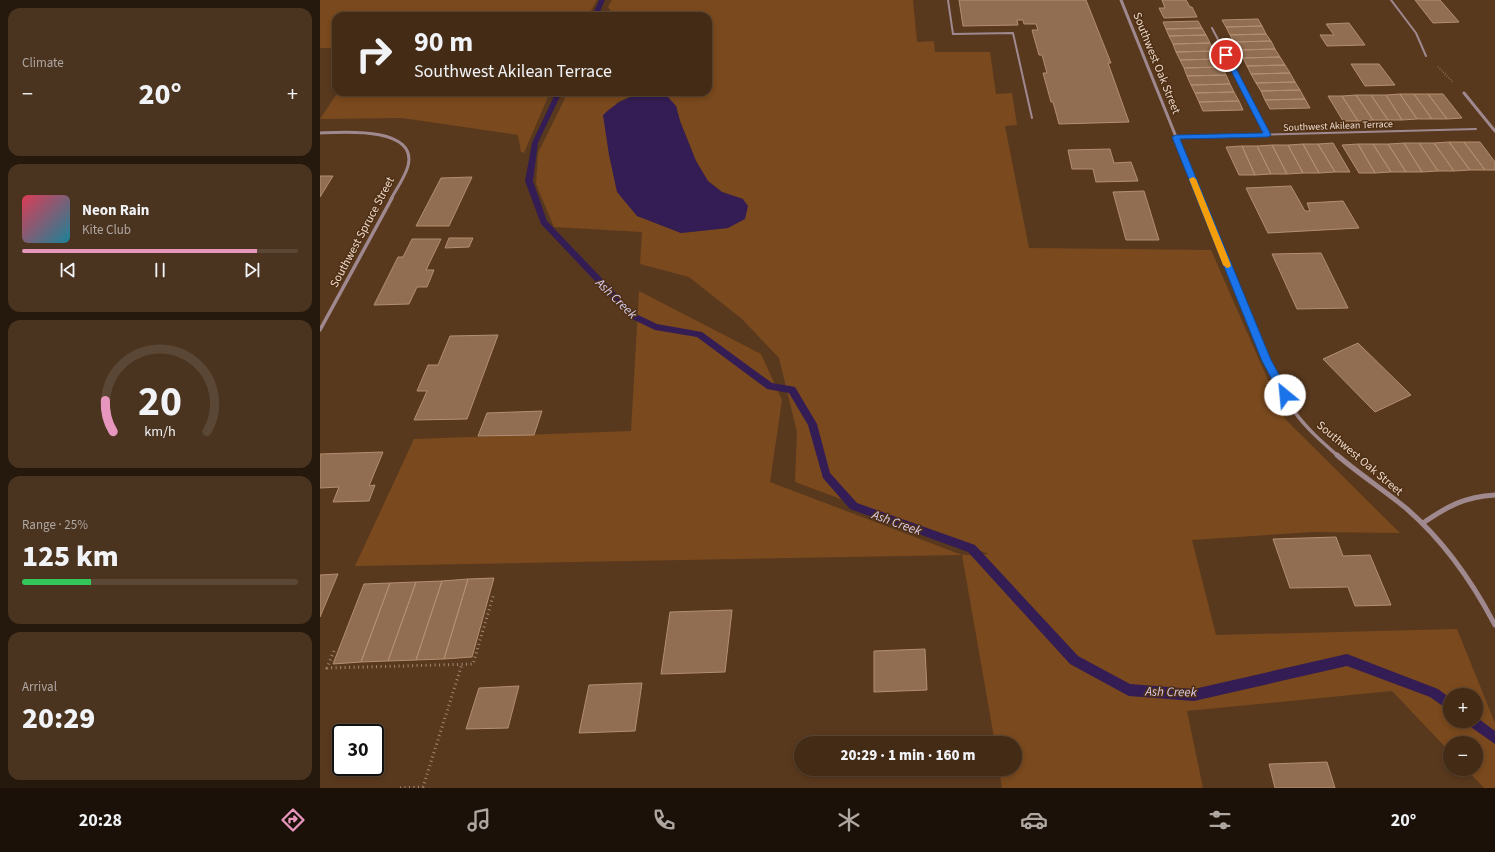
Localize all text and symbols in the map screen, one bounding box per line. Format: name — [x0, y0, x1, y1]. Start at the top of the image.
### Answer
street label: Southwest Oak Street — [1128, 10, 1185, 117]
text: 90 m — [414, 22, 473, 62]
icon: right — [348, 28, 400, 80]
pin — [1209, 38, 1243, 72]
icon: arrive — [1215, 44, 1237, 66]
text: Climate — [22, 54, 64, 72]
text: Southwest Akilean Terrace — [414, 59, 612, 84]
text: 20° — [138, 73, 182, 116]
text: − — [22, 78, 33, 110]
text: + — [287, 78, 298, 110]
street label: Southwest Akilean Terrace — [1283, 117, 1393, 135]
street label: Southwest Spruce Street — [326, 174, 399, 291]
text: Neon Rain — [82, 200, 149, 221]
text: Kite Club — [82, 221, 131, 239]
icon: previous — [57, 259, 79, 281]
icon: pause — [149, 259, 171, 281]
icon: next — [241, 259, 263, 281]
water label: Ash Creek — [591, 274, 642, 324]
text: 20 — [138, 372, 182, 432]
position arrow — [1264, 374, 1306, 416]
street label: Southwest Oak Street — [1313, 417, 1407, 500]
text: km/h — [144, 421, 176, 442]
water label: Ash Creek — [868, 505, 925, 540]
text: Range · 25% — [22, 516, 88, 534]
text: 125 km — [22, 535, 119, 578]
text: Arrival — [22, 678, 57, 696]
water label: Ash Creek — [1144, 683, 1198, 701]
map controls — [1443, 688, 1483, 776]
button: + — [1443, 688, 1483, 728]
text: 20:29 — [22, 697, 95, 740]
speed limit sign: 30 — [332, 724, 384, 776]
button: − — [1443, 736, 1483, 776]
text: 20:29 · 1 min · 160 m — [841, 745, 975, 766]
icon: directions — [279, 806, 307, 834]
icon: music — [465, 806, 493, 834]
icon: phone — [650, 806, 678, 834]
icon: climate — [835, 806, 863, 834]
icon: car — [1020, 806, 1048, 834]
icon: filters — [1206, 806, 1234, 834]
text: 20:28 — [79, 808, 122, 833]
text: 20° — [1391, 808, 1416, 833]

